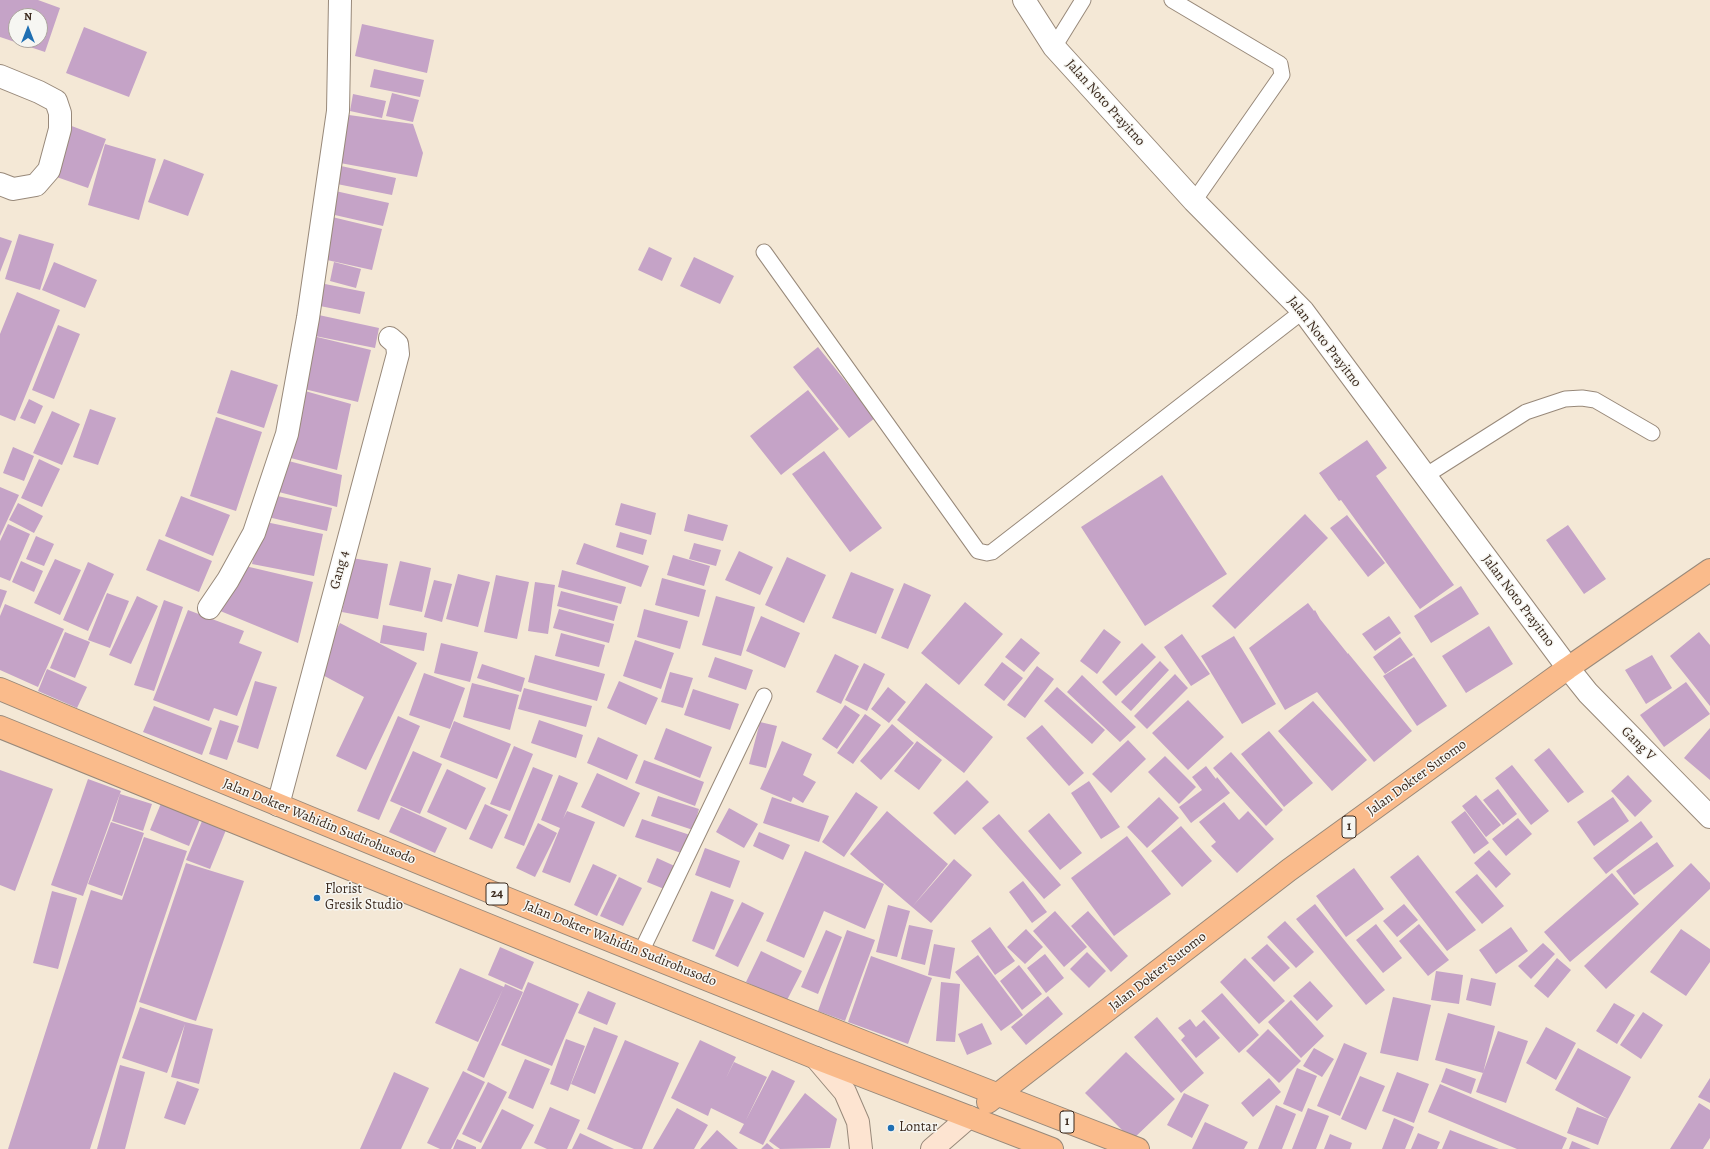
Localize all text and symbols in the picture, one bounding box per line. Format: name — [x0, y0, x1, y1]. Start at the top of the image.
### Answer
north arrow — [8, 8, 48, 48]
text: N — [24, 9, 32, 24]
street label: Jalan Noto Prayitno — [1062, 56, 1148, 150]
street label: Jalan Noto Prayitno — [1283, 293, 1365, 391]
street label: Gang 4 — [327, 549, 353, 591]
street label: Jalan Noto Prayitno — [1478, 552, 1558, 650]
street label: Gang V — [1617, 723, 1659, 765]
street label: Jalan Dokter Sutomo — [1364, 736, 1470, 820]
street label: Jalan Dokter Wahidin Sudirohusodo — [220, 776, 418, 868]
road number: 1 — [1342, 816, 1356, 838]
place label: Florist Gresik Studio — [325, 882, 403, 914]
road number: 24 — [486, 883, 508, 905]
marker: Florist Gresik Studio — [312, 893, 322, 903]
street label: Jalan Dokter Wahidin Sudirohusodo — [521, 898, 719, 990]
street label: Jalan Dokter Sutomo — [1106, 929, 1210, 1015]
road number: 1 — [1060, 1111, 1074, 1133]
place label: Lontar — [899, 1120, 937, 1136]
marker: Lontar — [886, 1123, 896, 1133]

